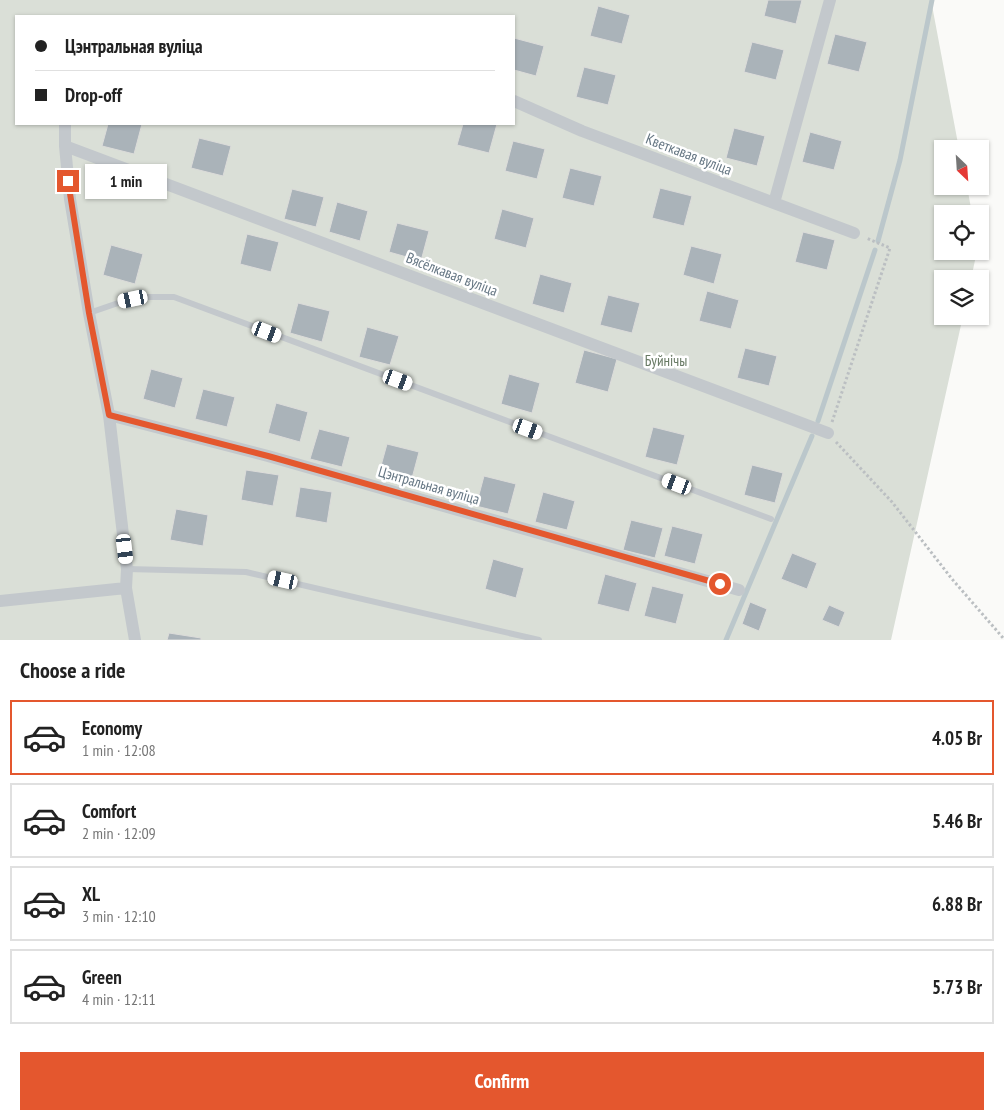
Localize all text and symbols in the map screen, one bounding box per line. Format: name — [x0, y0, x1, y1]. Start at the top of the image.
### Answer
text: Цэнтральная вуліца — [65, 34, 203, 58]
text: Drop-off — [65, 83, 122, 107]
street label: Кветкавая вуліца — [643, 129, 735, 179]
north arrow — [934, 140, 989, 195]
map controls — [934, 140, 989, 325]
callout: 1 min — [86, 164, 168, 198]
route end — [57, 170, 79, 192]
text: 1 min — [110, 171, 142, 191]
button: locate — [934, 205, 989, 260]
street label: Вясёлкавая вуліца — [404, 248, 500, 300]
button: layers — [934, 270, 989, 325]
car — [116, 289, 149, 309]
car — [250, 320, 283, 344]
park label: Буйнічы — [645, 351, 687, 370]
car — [381, 368, 414, 392]
car — [511, 417, 544, 441]
street label: Цэнтральная вуліца — [376, 461, 482, 509]
car — [660, 472, 693, 496]
car — [115, 533, 134, 565]
car — [266, 569, 299, 591]
route start — [709, 573, 731, 595]
text: Choose a ride — [20, 656, 125, 684]
icon: car — [22, 715, 67, 760]
text: Economy — [82, 716, 142, 740]
text: 4.05 Br — [932, 726, 982, 750]
text: 1 min · 12:08 — [82, 740, 156, 760]
icon: car — [22, 798, 67, 843]
text: Comfort — [82, 799, 136, 823]
text: 5.46 Br — [932, 809, 982, 833]
text: 2 min · 12:09 — [82, 823, 156, 843]
icon: car — [22, 881, 67, 926]
text: XL — [82, 882, 100, 906]
text: 6.88 Br — [932, 892, 982, 916]
text: 3 min · 12:10 — [82, 906, 156, 926]
icon: car — [22, 964, 67, 1009]
text: Green — [82, 965, 122, 989]
text: 5.73 Br — [932, 975, 982, 999]
text: 4 min · 12:11 — [82, 989, 156, 1009]
button: Confirm — [20, 1052, 984, 1110]

